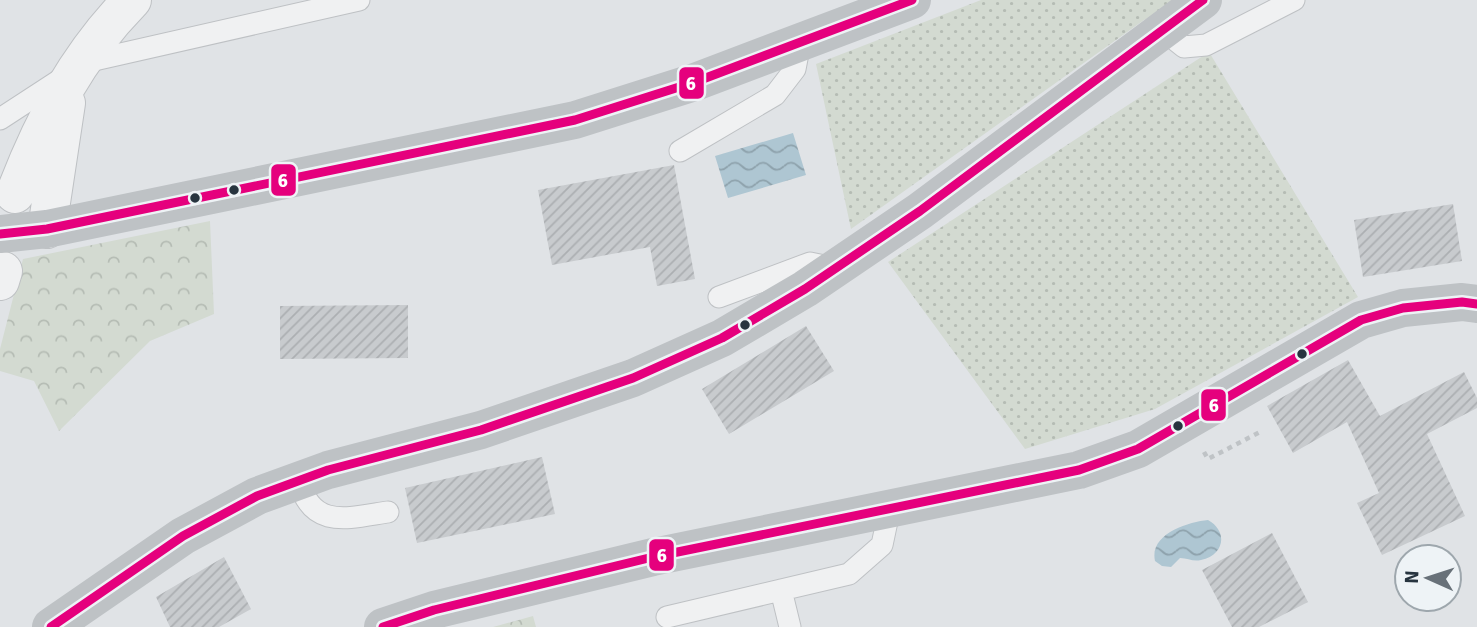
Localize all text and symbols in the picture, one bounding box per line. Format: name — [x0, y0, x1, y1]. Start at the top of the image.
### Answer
line badge: 6 — [678, 66, 705, 100]
text: 6 — [686, 72, 696, 96]
line badge: 6 — [270, 163, 297, 197]
text: 6 — [278, 169, 288, 193]
unlabelled marker — [227, 183, 241, 197]
unlabelled marker — [188, 191, 202, 205]
unlabelled marker — [738, 318, 752, 332]
unlabelled marker — [1295, 347, 1309, 361]
line badge: 6 — [1200, 388, 1227, 422]
text: 6 — [1209, 394, 1219, 418]
unlabelled marker — [1171, 419, 1185, 433]
line badge: 6 — [648, 538, 675, 572]
north arrow — [1393, 543, 1463, 613]
text: 6 — [657, 544, 667, 568]
text: N — [1400, 570, 1424, 584]

